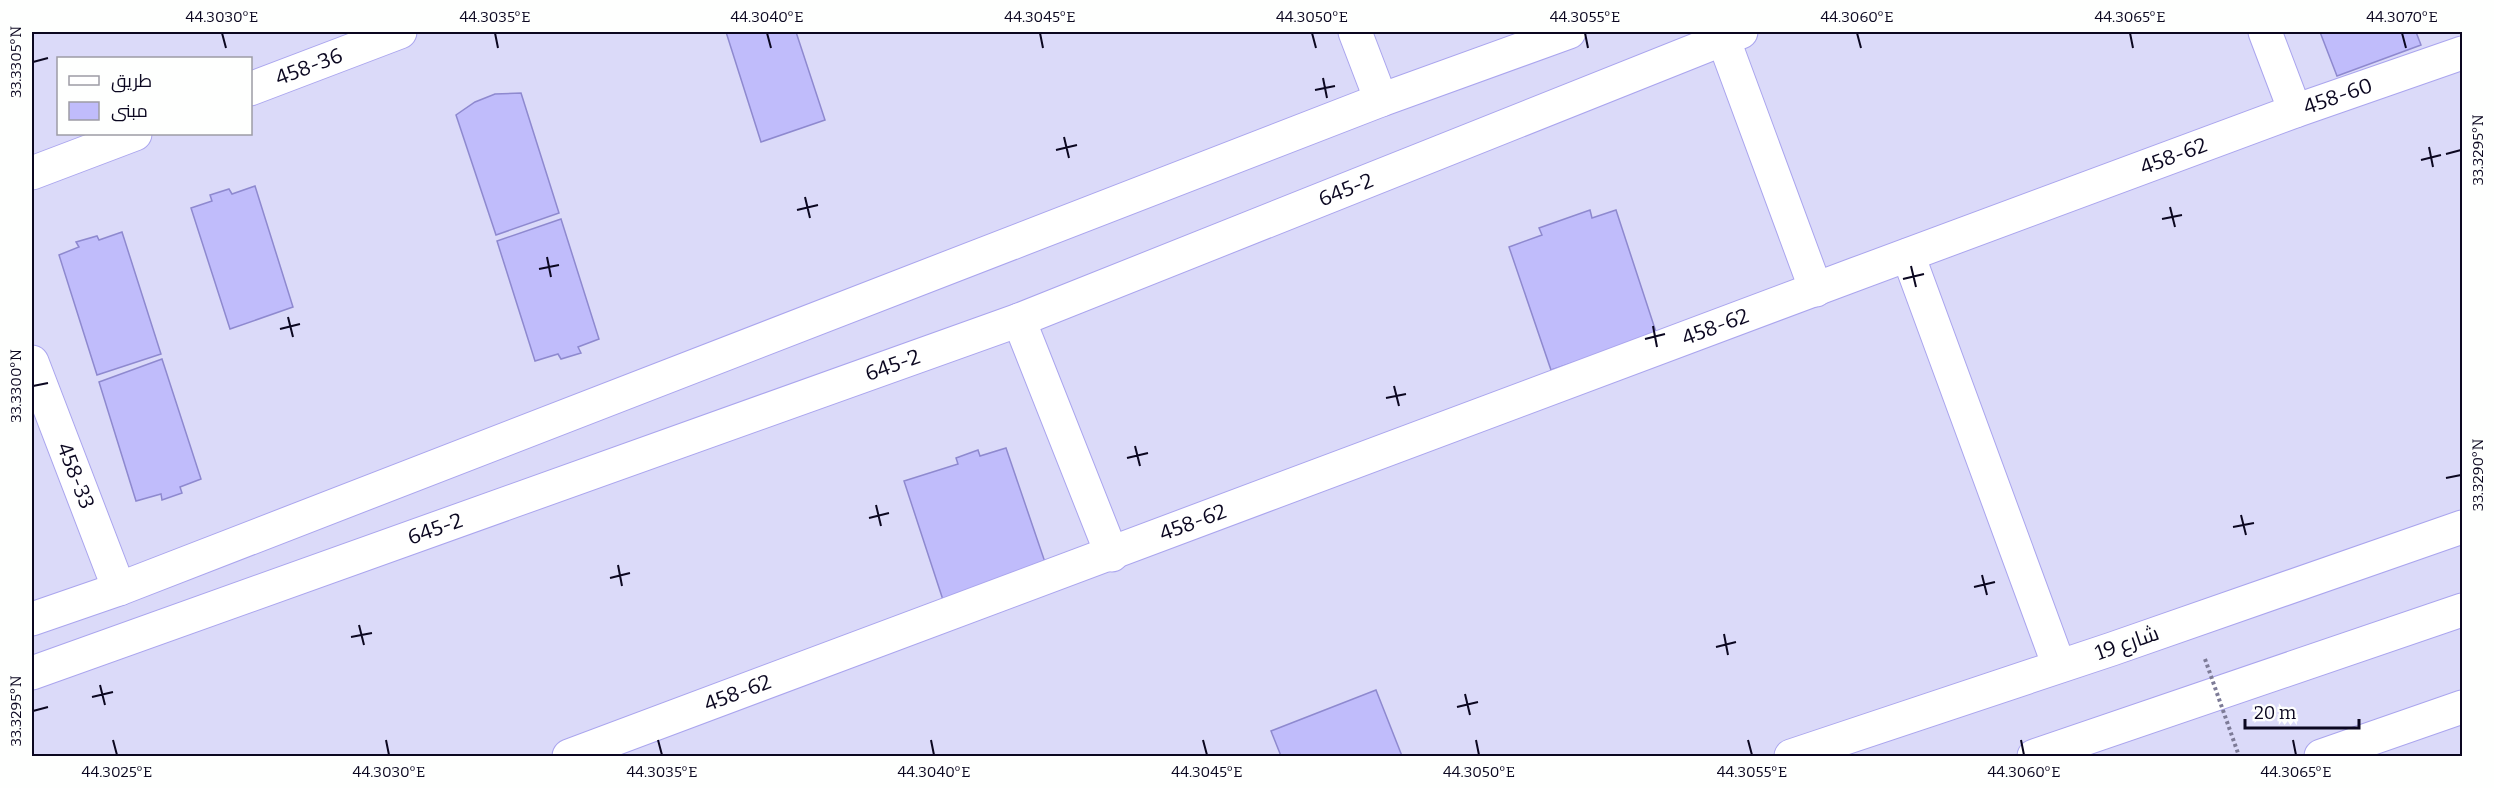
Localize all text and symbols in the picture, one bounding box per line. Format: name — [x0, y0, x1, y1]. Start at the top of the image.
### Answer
text: 44.3030°E — [186, 8, 258, 26]
text: 44.3035°E — [459, 8, 531, 26]
text: 44.3040°E — [731, 8, 804, 26]
text: 44.3045°E — [1004, 8, 1076, 26]
text: 44.3050°E — [1276, 8, 1348, 26]
text: 44.3055°E — [1550, 8, 1620, 26]
text: 44.3060°E — [1820, 8, 1894, 26]
text: 44.3065°E — [2094, 8, 2166, 26]
text: 44.3070°E — [2366, 8, 2438, 26]
text: 33.3305°N — [7, 26, 25, 98]
street label: 458-36 — [272, 42, 346, 91]
legend — [57, 57, 252, 135]
text: طريق — [111, 70, 152, 93]
street label: 458-60 — [2300, 72, 2376, 120]
text: مبنى — [111, 100, 148, 122]
text: 33.3295°N — [2469, 114, 2487, 186]
street label: 458-62 — [2137, 132, 2211, 180]
street label: 645-2 — [1315, 167, 1377, 212]
street label: 458-62 — [1678, 302, 1752, 351]
street label: 645-2 — [862, 343, 924, 387]
text: 33.3300°N — [7, 349, 25, 423]
street label: 458-33 — [51, 439, 100, 513]
text: 33.3290°N — [2469, 439, 2487, 511]
street label: 458-62 — [1156, 498, 1230, 547]
street label: 645-2 — [404, 507, 466, 551]
street label: شارع 19 — [2092, 620, 2163, 667]
street label: 458-62 — [701, 669, 775, 717]
text: 33.3295°N — [7, 675, 25, 747]
scale bar — [2245, 692, 2359, 730]
text: 20 m — [2254, 702, 2296, 724]
text: 44.3025°E — [82, 763, 152, 781]
text: 44.3030°E — [353, 763, 425, 781]
text: 44.3035°E — [626, 763, 698, 781]
text: 44.3040°E — [898, 763, 971, 781]
text: 44.3045°E — [1171, 763, 1243, 781]
text: 44.3050°E — [1443, 763, 1515, 781]
text: 44.3055°E — [1717, 763, 1787, 781]
text: 44.3060°E — [1987, 763, 2061, 781]
text: 44.3065°E — [2260, 763, 2332, 781]

